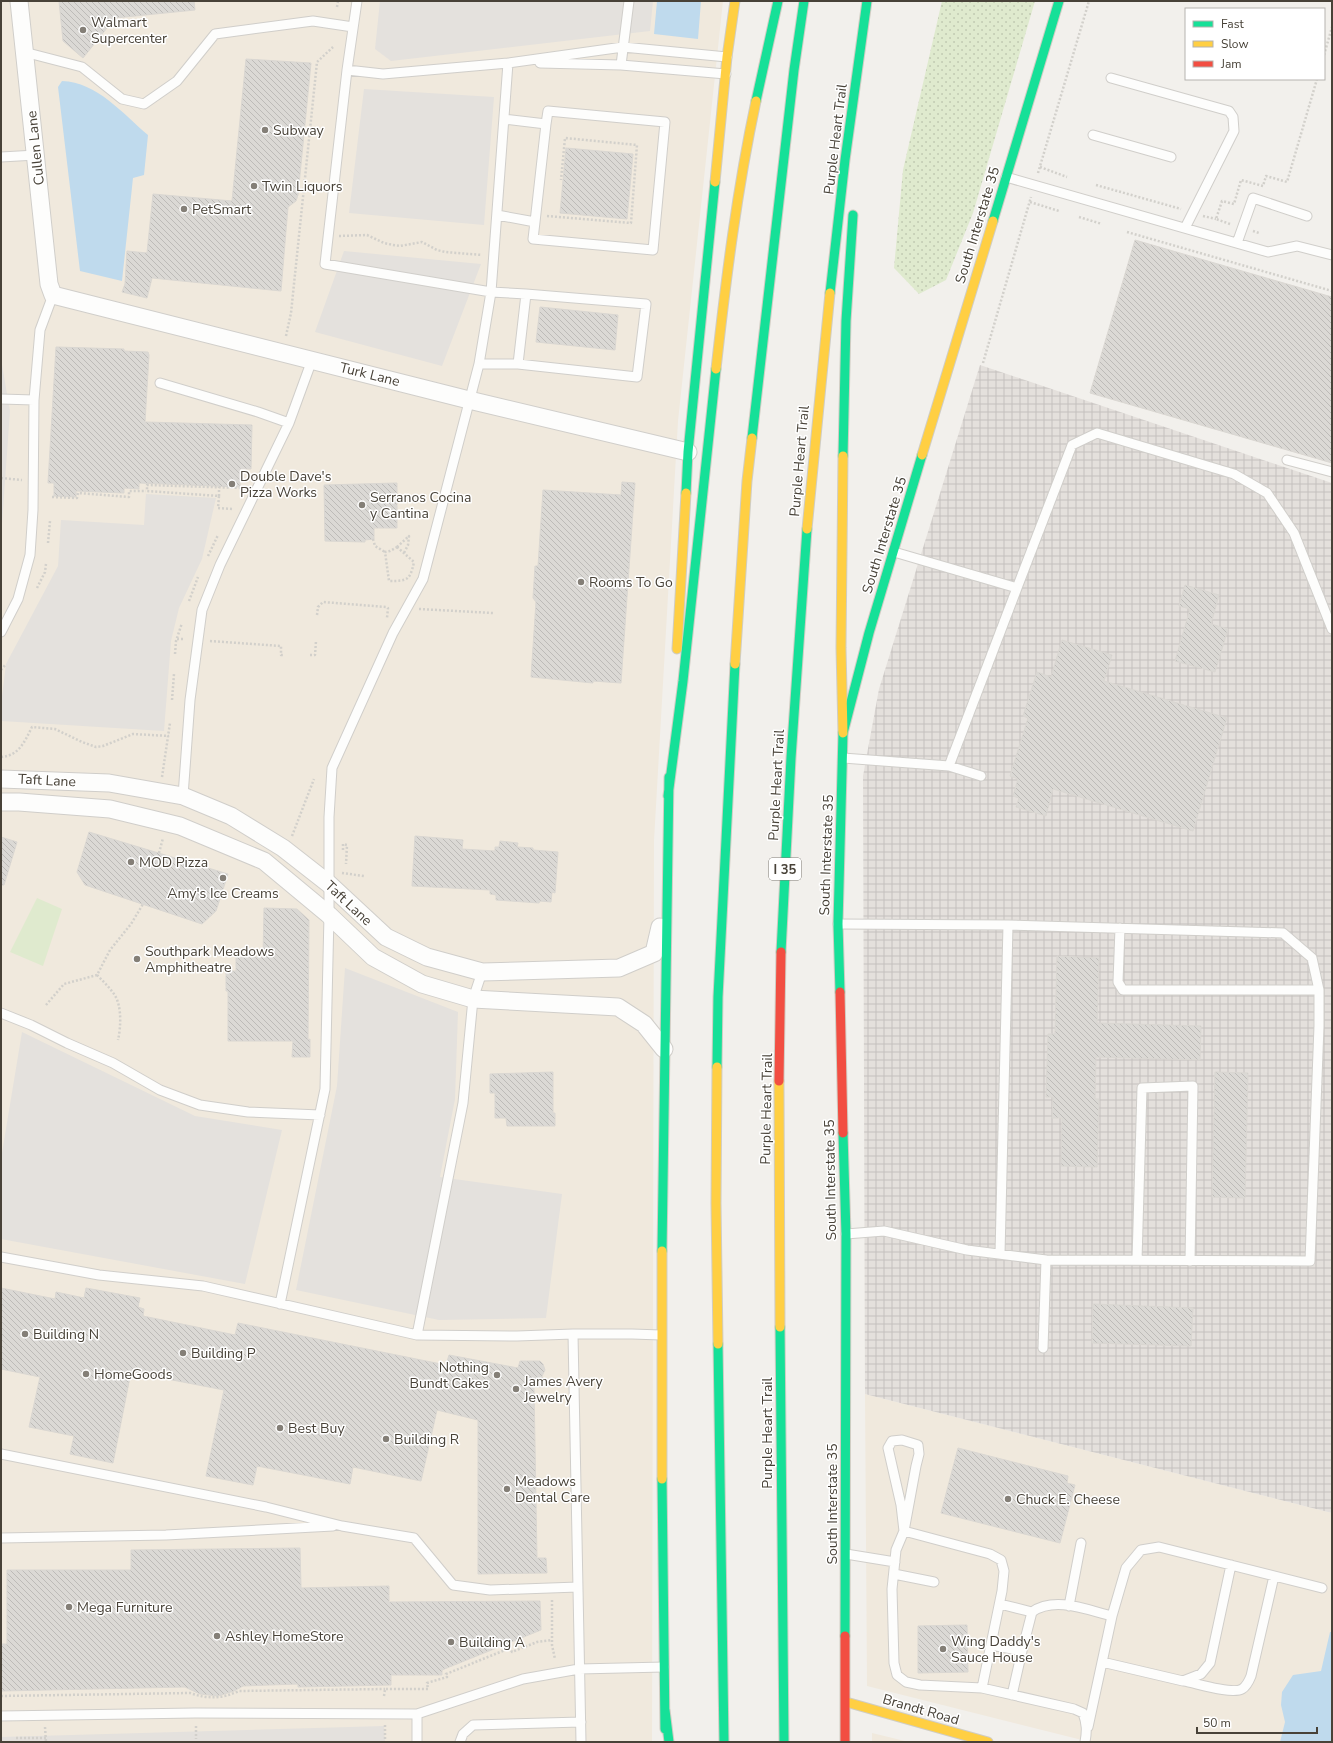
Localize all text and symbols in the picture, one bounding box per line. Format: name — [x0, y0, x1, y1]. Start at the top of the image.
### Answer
legend — [1185, 8, 1325, 80]
place label: Walmart Supercenter — [91, 13, 167, 48]
text: Fast — [1221, 16, 1244, 32]
marker: Walmart Supercenter — [78, 25, 88, 35]
text: Slow — [1221, 36, 1249, 52]
text: Jam — [1220, 56, 1242, 72]
street label: Purple Heart Trail — [819, 82, 852, 196]
street label: Cullen Lane — [22, 110, 49, 186]
place label: Subway — [273, 121, 325, 140]
marker: Subway — [260, 125, 270, 135]
street label: South Interstate 35 — [951, 164, 1004, 286]
place label: Twin Liquors — [262, 177, 343, 196]
marker: Twin Liquors — [249, 181, 259, 191]
place label: PetSmart — [192, 200, 251, 219]
marker: PetSmart — [179, 204, 189, 214]
street label: Turk Lane — [338, 358, 402, 391]
street label: Purple Heart Trail — [785, 404, 814, 517]
place label: Double Dave's Pizza Works — [240, 467, 332, 502]
street label: South Interstate 35 — [858, 474, 911, 596]
marker: Double Dave's Pizza Works — [227, 479, 237, 489]
place label: Serranos Cocina y Cantina — [370, 488, 471, 523]
marker: Serranos Cocina y Cantina — [357, 500, 367, 510]
place label: Rooms To Go — [589, 573, 673, 592]
marker: Rooms To Go — [576, 577, 586, 587]
street label: Purple Heart Trail — [764, 728, 789, 841]
street label: Taft Lane — [18, 769, 76, 792]
street label: South Interstate 35 — [815, 794, 838, 916]
place label: MOD Pizza — [139, 853, 208, 872]
marker: MOD Pizza — [126, 857, 136, 867]
road number: I 35 — [769, 858, 801, 880]
marker: Amy's Ice Creams — [218, 873, 228, 883]
street label: Taft Lane — [321, 877, 376, 930]
place label: Amy's Ice Creams — [167, 884, 279, 903]
place label: Southpark Meadows Amphitheatre — [145, 942, 275, 977]
marker: Southpark Meadows Amphitheatre — [132, 954, 142, 964]
street label: Purple Heart Trail — [756, 1052, 777, 1165]
street label: South Interstate 35 — [820, 1119, 841, 1241]
place label: Building N — [33, 1325, 99, 1344]
marker: Building N — [20, 1329, 30, 1339]
place label: Building P — [191, 1344, 256, 1363]
marker: Building P — [178, 1348, 188, 1358]
place label: Nothing Bundt Cakes — [409, 1358, 489, 1393]
place label: HomeGoods — [94, 1365, 173, 1384]
marker: HomeGoods — [81, 1369, 91, 1379]
marker: Nothing Bundt Cakes — [492, 1370, 502, 1380]
place label: James Avery Jewelry — [523, 1372, 604, 1407]
street label: Purple Heart Trail — [758, 1376, 777, 1489]
marker: James Avery Jewelry — [511, 1384, 521, 1394]
place label: Best Buy — [288, 1419, 345, 1438]
marker: Best Buy — [275, 1423, 285, 1433]
place label: Building R — [394, 1430, 459, 1449]
marker: Building R — [381, 1434, 391, 1444]
street label: South Interstate 35 — [823, 1443, 842, 1565]
place label: Meadows Dental Care — [515, 1472, 590, 1507]
marker: Meadows Dental Care — [502, 1484, 512, 1494]
place label: Chuck E. Cheese — [1016, 1490, 1120, 1509]
marker: Chuck E. Cheese — [1003, 1494, 1013, 1504]
place label: Mega Furniture — [77, 1598, 172, 1617]
marker: Mega Furniture — [64, 1602, 74, 1612]
place label: Ashley HomeStore — [225, 1627, 343, 1646]
marker: Ashley HomeStore — [212, 1631, 222, 1641]
place label: Wing Daddy's Sauce House — [951, 1632, 1041, 1667]
place label: Building A — [459, 1633, 525, 1652]
marker: Building A — [446, 1637, 456, 1647]
marker: Wing Daddy's Sauce House — [938, 1644, 948, 1654]
street label: Brandt Road — [880, 1689, 961, 1730]
scale bar — [1197, 1709, 1317, 1735]
text: 50 m — [1203, 1715, 1231, 1731]

